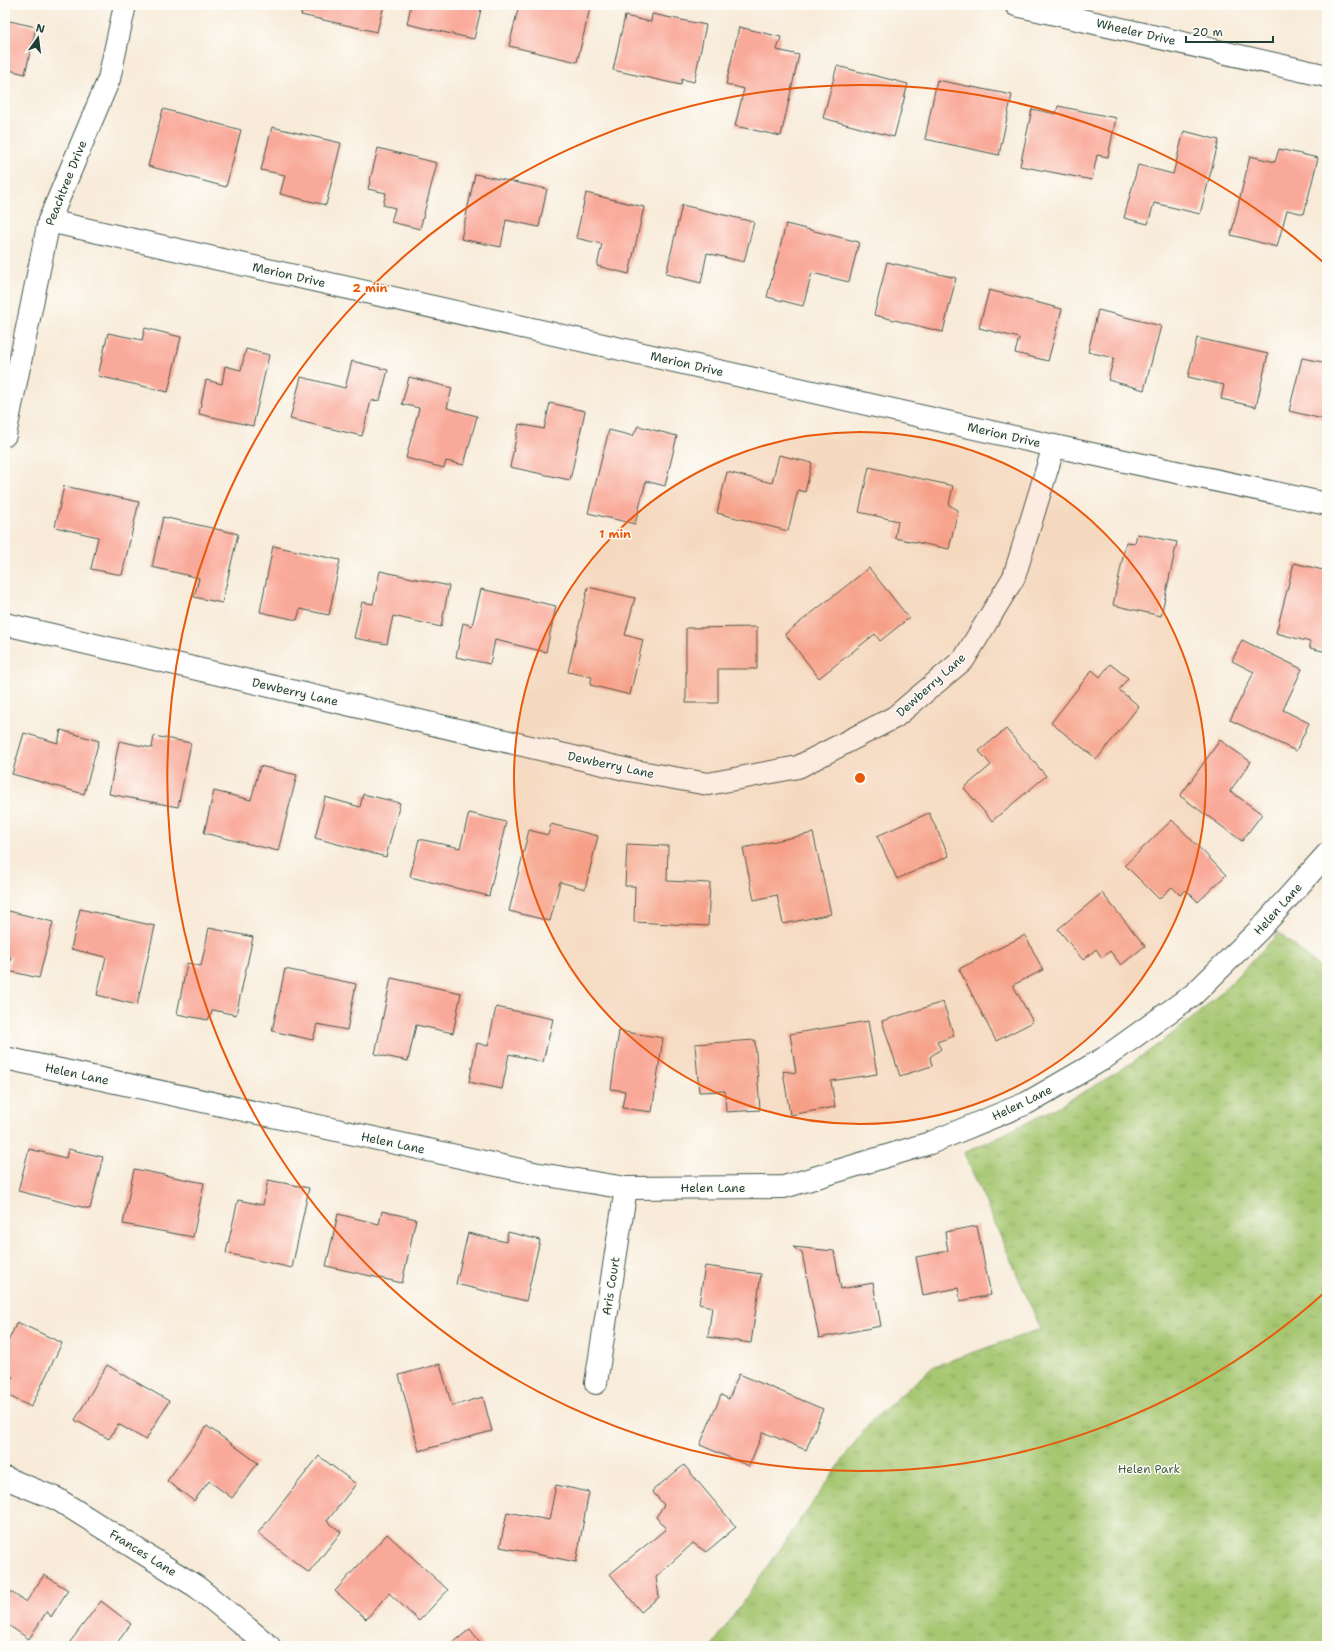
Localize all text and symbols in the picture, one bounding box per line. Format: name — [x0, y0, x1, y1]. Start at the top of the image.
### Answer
street label: Wheeler Drive — [1095, 15, 1178, 49]
north arrow — [18, 18, 58, 58]
scale bar — [1186, 18, 1273, 44]
text: N — [34, 20, 47, 37]
text: 20 m — [1192, 24, 1223, 40]
street label: Peachtree Drive — [42, 138, 90, 228]
street label: Merion Drive — [251, 259, 327, 291]
text: 2 min — [353, 280, 388, 296]
street label: Merion Drive — [649, 348, 725, 380]
street label: Merion Drive — [966, 419, 1042, 451]
text: 1 min — [599, 526, 631, 542]
street label: Dewberry Lane — [893, 649, 969, 720]
street label: Dewberry Lane — [250, 674, 340, 710]
street label: Dewberry Lane — [566, 748, 656, 782]
centre of rings — [853, 771, 867, 785]
street label: Helen Lane — [1250, 879, 1306, 938]
street label: Helen Lane — [44, 1059, 111, 1089]
street label: Helen Lane — [989, 1081, 1055, 1124]
street label: Helen Lane — [360, 1128, 427, 1158]
street label: Helen Lane — [681, 1180, 746, 1196]
street label: Aris Court — [599, 1256, 623, 1316]
park label: Helen Park — [1118, 1461, 1180, 1477]
street label: Frances Lane — [106, 1526, 180, 1580]

